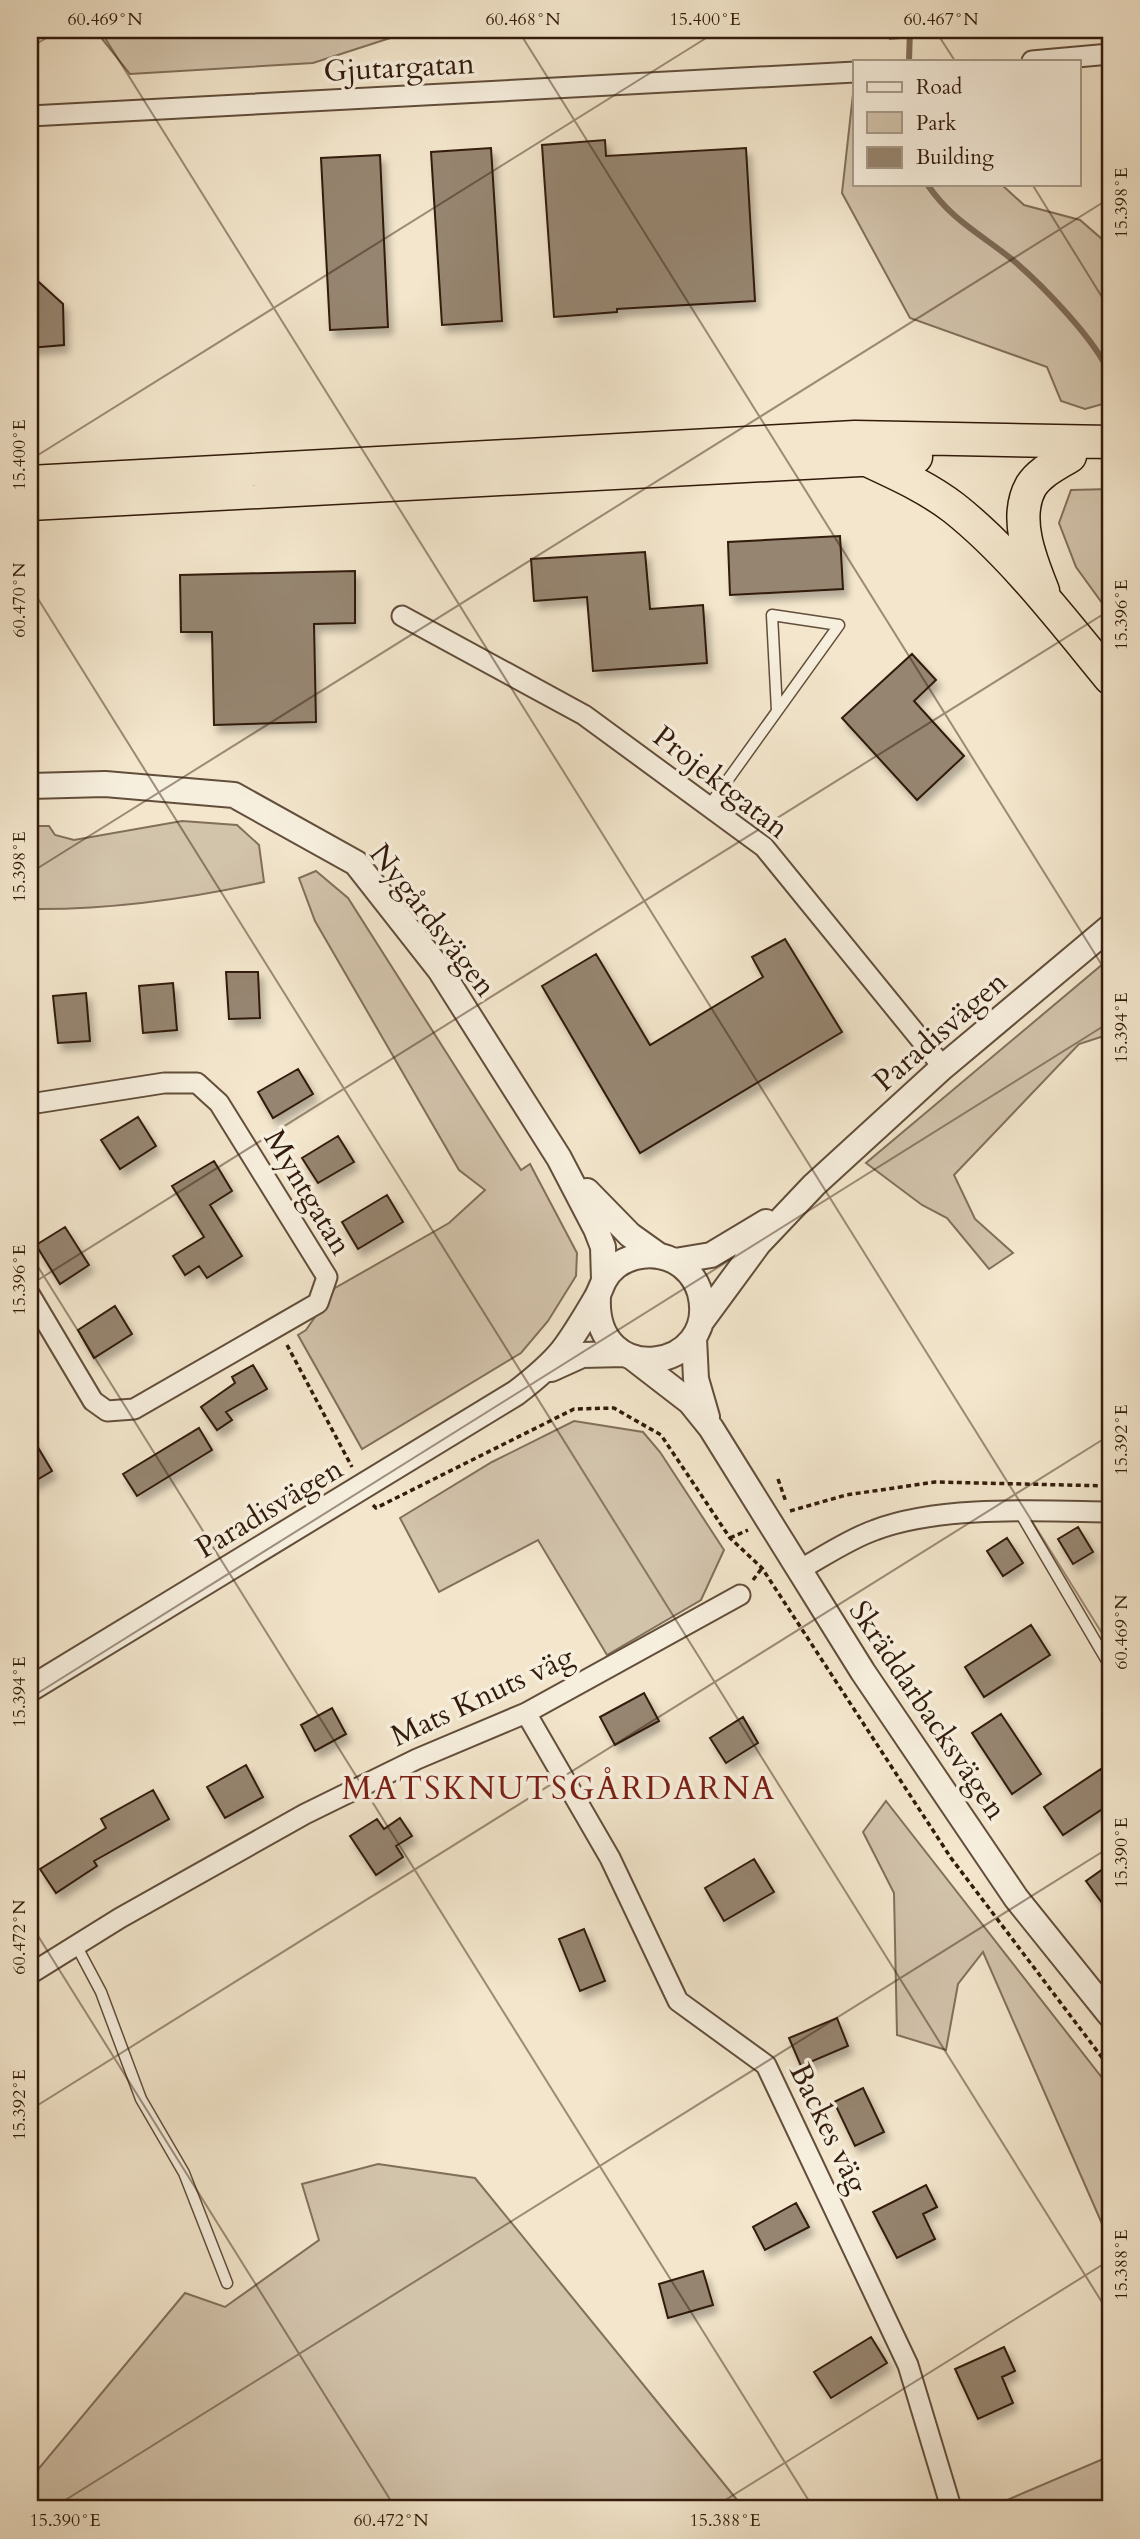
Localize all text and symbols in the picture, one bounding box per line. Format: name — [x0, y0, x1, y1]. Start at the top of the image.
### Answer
text: 60.469°N — [67, 7, 143, 32]
text: 60.468°N — [485, 7, 561, 32]
text: 15.400°E — [670, 7, 741, 32]
text: 60.467°N — [903, 7, 979, 32]
street label: Gjutargatan — [322, 43, 476, 92]
legend — [853, 60, 1080, 186]
text: Road — [916, 73, 962, 102]
text: Park — [916, 109, 957, 138]
text: Building — [916, 143, 994, 172]
text: 15.398°E — [1109, 168, 1134, 239]
text: 15.400°E — [7, 420, 32, 491]
text: 60.470°N — [7, 562, 32, 638]
text: 15.396°E — [1109, 580, 1134, 651]
street label: Projektgatan — [644, 716, 797, 848]
text: 15.398°E — [7, 832, 32, 903]
street label: Nygårdsvägen — [360, 835, 505, 1005]
street label: Paradisvägen — [865, 962, 1016, 1101]
text: 15.394°E — [1109, 993, 1134, 1064]
street label: Myntgatan — [254, 1122, 361, 1263]
text: 15.396°E — [7, 1245, 32, 1316]
text: 15.392°E — [1109, 1405, 1134, 1476]
street label: Paradisvägen — [188, 1448, 351, 1568]
street label: Skräddarbacksvägen — [839, 1593, 1016, 1828]
text: 60.469°N — [1109, 1594, 1134, 1670]
street label: Mats Knuts väg — [384, 1636, 580, 1757]
text: 15.394°E — [7, 1657, 32, 1728]
district label: MATSKNUTSGÅRDARNA — [342, 1767, 776, 1811]
text: 15.390°E — [1109, 1818, 1134, 1889]
text: 60.472°N — [7, 1899, 32, 1975]
street label: Backes väg — [779, 2056, 878, 2200]
text: 15.392°E — [7, 2070, 32, 2141]
text: 15.388°E — [1109, 2230, 1134, 2301]
text: 15.390°E — [30, 2508, 101, 2533]
text: 60.472°N — [353, 2508, 429, 2533]
text: 15.388°E — [690, 2508, 761, 2533]

